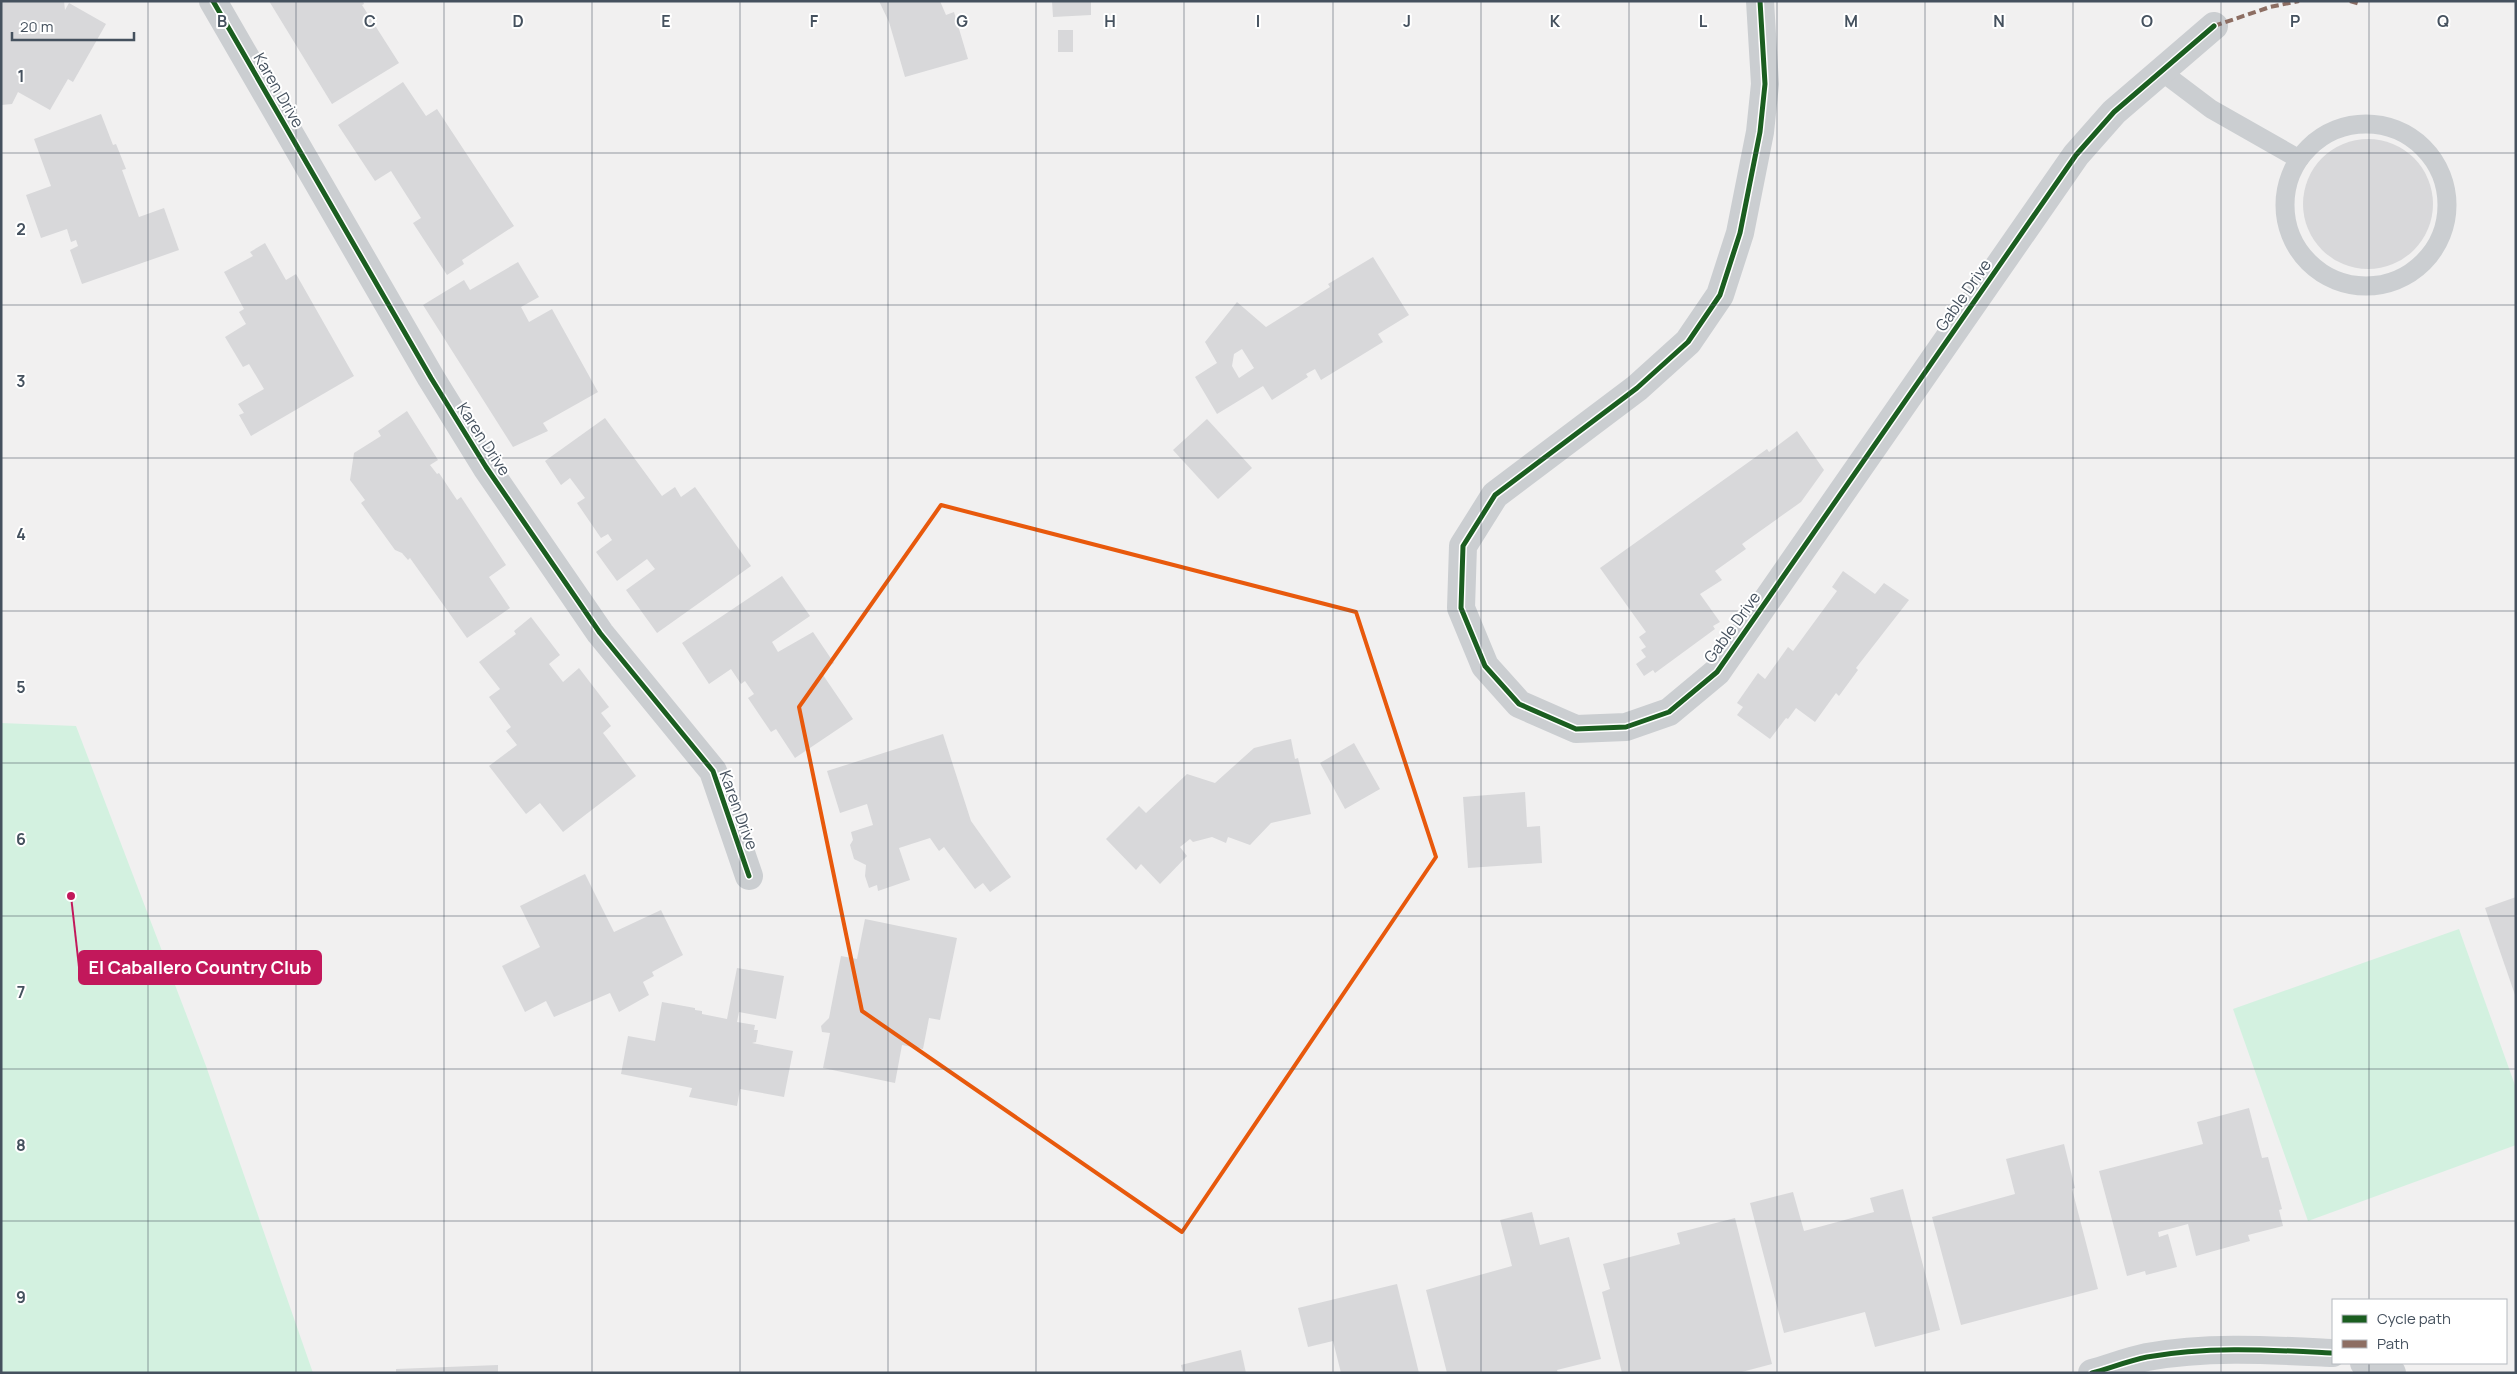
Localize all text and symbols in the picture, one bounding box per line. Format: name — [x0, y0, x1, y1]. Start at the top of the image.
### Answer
scale bar — [12, 10, 135, 42]
text: B — [217, 10, 227, 32]
text: C — [364, 10, 376, 32]
text: D — [512, 10, 524, 32]
text: E — [661, 10, 671, 32]
text: F — [810, 10, 819, 32]
text: G — [956, 10, 968, 32]
text: H — [1104, 10, 1116, 32]
text: I — [1256, 10, 1260, 32]
text: J — [1403, 10, 1411, 32]
text: K — [1550, 10, 1561, 32]
text: L — [1699, 10, 1708, 32]
text: M — [1844, 10, 1858, 32]
text: N — [1993, 10, 2005, 32]
text: O — [2141, 10, 2153, 32]
text: P — [2290, 10, 2300, 32]
text: Q — [2437, 10, 2449, 32]
text: 20 m — [20, 16, 53, 37]
street label: Karen Drive — [249, 48, 309, 132]
text: 1 — [17, 65, 25, 87]
text: 2 — [16, 218, 26, 240]
street label: Gable Drive — [1930, 255, 1996, 335]
text: 3 — [16, 370, 26, 392]
street label: Karen Drive — [452, 398, 516, 480]
text: 4 — [16, 523, 26, 545]
street label: Gable Drive — [1699, 587, 1765, 667]
text: 5 — [16, 676, 26, 698]
street label: Karen Drive — [714, 767, 764, 853]
text: 6 — [16, 828, 26, 850]
callout: El Caballero Country Club — [79, 951, 321, 984]
text: El Caballero Country Club — [89, 955, 311, 979]
text: 7 — [17, 981, 25, 1003]
text: 8 — [16, 1134, 26, 1156]
text: 9 — [16, 1286, 26, 1308]
legend — [2332, 1299, 2507, 1364]
text: Cycle path — [2377, 1308, 2451, 1329]
text: Path — [2377, 1333, 2409, 1354]

